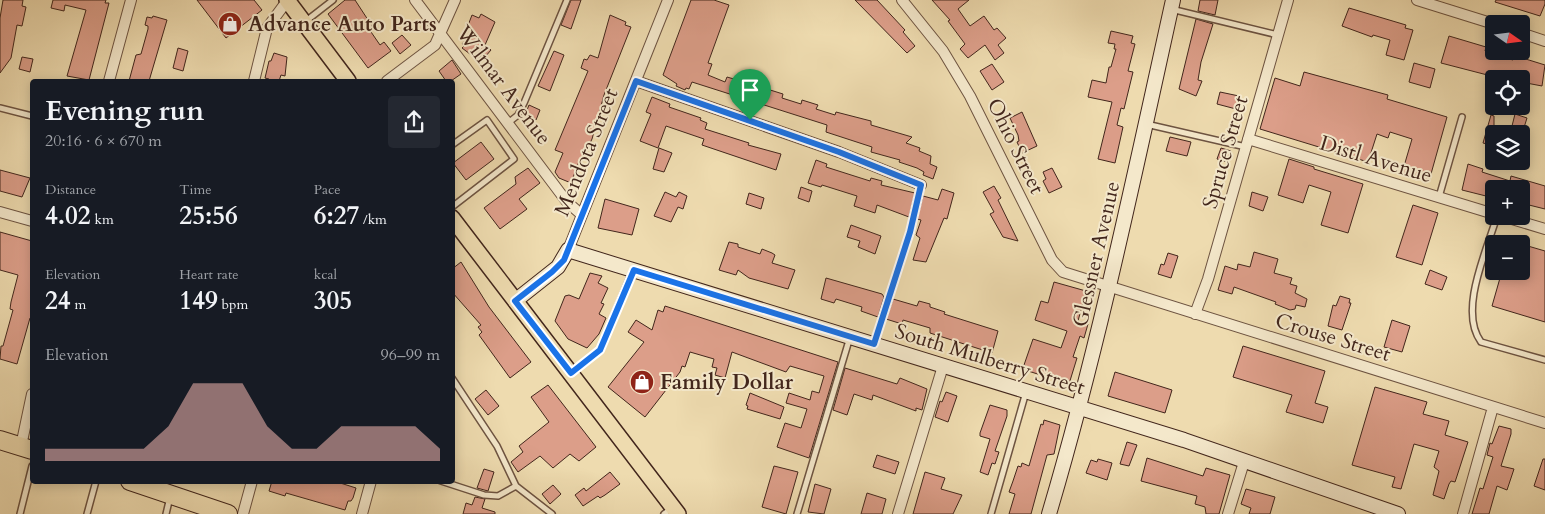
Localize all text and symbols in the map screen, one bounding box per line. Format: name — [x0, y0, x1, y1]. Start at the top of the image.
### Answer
place label: Advance Auto Parts — [248, 10, 437, 39]
shop icon: Advance Auto Parts — [217, 11, 243, 37]
north arrow — [1485, 15, 1530, 60]
map controls — [1485, 15, 1530, 280]
street label: Wilmar Avenue — [448, 19, 558, 151]
pin — [729, 69, 771, 120]
button: locate — [1485, 70, 1530, 115]
icon: arrive — [736, 76, 764, 104]
street label: Mendota Street — [548, 84, 625, 221]
text: Evening run — [45, 92, 204, 130]
street label: Spruce Street — [1196, 92, 1256, 212]
street label: Ohio Street — [980, 94, 1051, 199]
button: share — [388, 96, 440, 148]
button: layers — [1485, 125, 1530, 170]
street label: Distl Avenue — [1316, 129, 1435, 190]
text: 20:16 · 6 × 670 m — [45, 130, 162, 152]
street label: Glessner Avenue — [1066, 179, 1127, 330]
text: Distance — [45, 180, 96, 199]
text: Time — [179, 180, 212, 199]
text: Pace — [314, 180, 341, 199]
button: + — [1485, 180, 1530, 225]
text: 4.02 — [45, 199, 91, 233]
text: 25:56 — [179, 199, 238, 233]
text: 6:27 — [314, 199, 359, 233]
text: km — [91, 210, 114, 229]
text: /km — [359, 210, 387, 229]
button: − — [1485, 235, 1530, 280]
text: Elevation — [45, 265, 101, 284]
text: Heart rate — [179, 265, 239, 284]
text: kcal — [314, 265, 337, 284]
text: 24 — [45, 284, 71, 318]
text: 149 — [179, 284, 218, 318]
text: 305 — [314, 284, 352, 318]
text: m — [71, 295, 86, 314]
text: bpm — [218, 295, 248, 314]
street label: Crouse Street — [1272, 306, 1394, 369]
street label: South Mulberry Street — [891, 317, 1089, 402]
text: Elevation — [45, 344, 109, 366]
text: 96–99 m — [381, 344, 440, 366]
place label: Family Dollar — [660, 368, 794, 397]
shop icon: Family Dollar — [629, 369, 655, 395]

